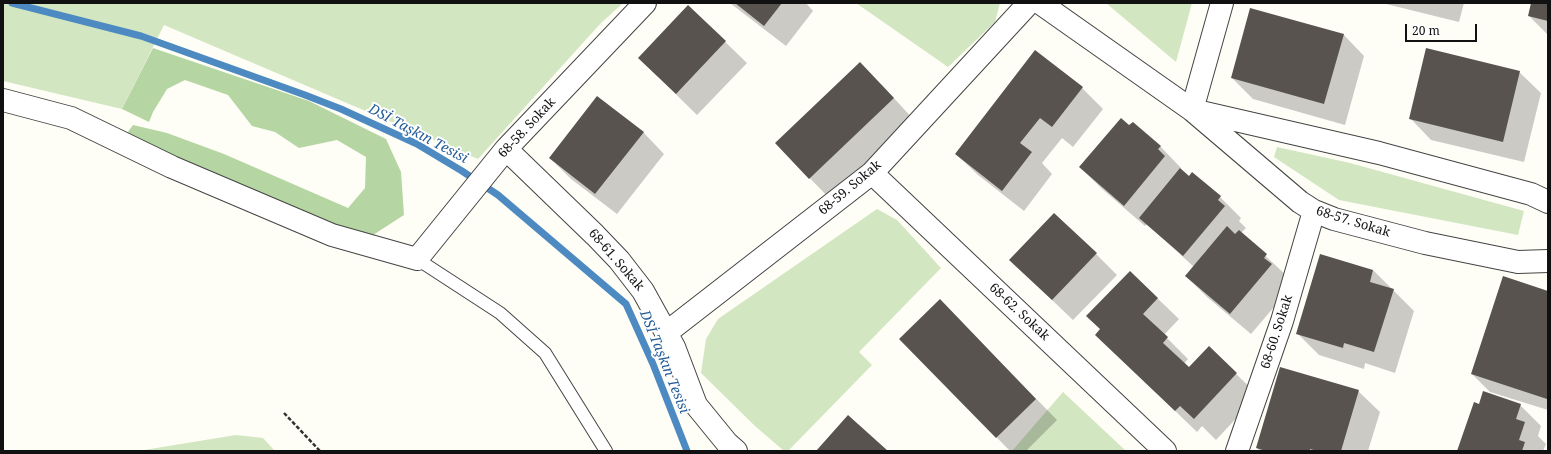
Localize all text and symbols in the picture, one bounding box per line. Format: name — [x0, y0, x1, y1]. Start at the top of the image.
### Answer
scale bar — [1407, 16, 1479, 42]
text: 20 m — [1412, 22, 1440, 39]
street label: 68-58. Sokak — [495, 95, 559, 161]
water label: DSİ Taşkın Tesisi — [365, 101, 471, 167]
street label: 68-59. Sokak — [816, 157, 884, 219]
street label: 68-57. Sokak — [1314, 203, 1392, 241]
street label: 68-61. Sokak — [585, 226, 647, 294]
street label: 68-62. Sokak — [986, 280, 1052, 344]
street label: 68-60. Sokak — [1258, 293, 1296, 371]
water label: DSİ Taşkın Tesisi — [636, 308, 692, 416]

